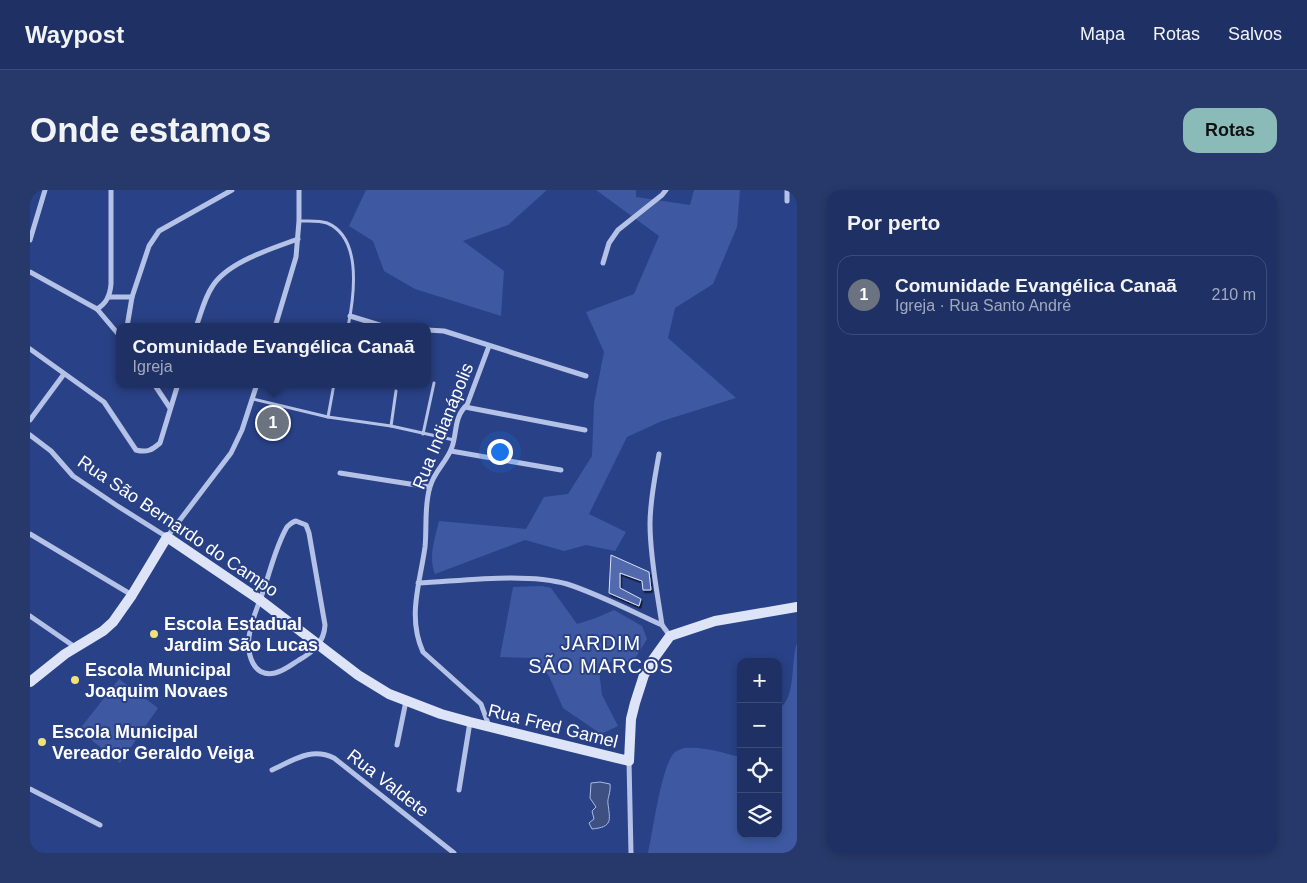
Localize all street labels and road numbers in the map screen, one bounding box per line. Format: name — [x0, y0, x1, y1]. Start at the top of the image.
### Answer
street label: Rua Indianápolis — [409, 360, 477, 492]
street label: Rua São Bernardo do Campo — [74, 451, 282, 601]
street label: Rua Fred Gamel — [486, 700, 620, 752]
street label: Rua Valdete — [343, 745, 433, 821]

